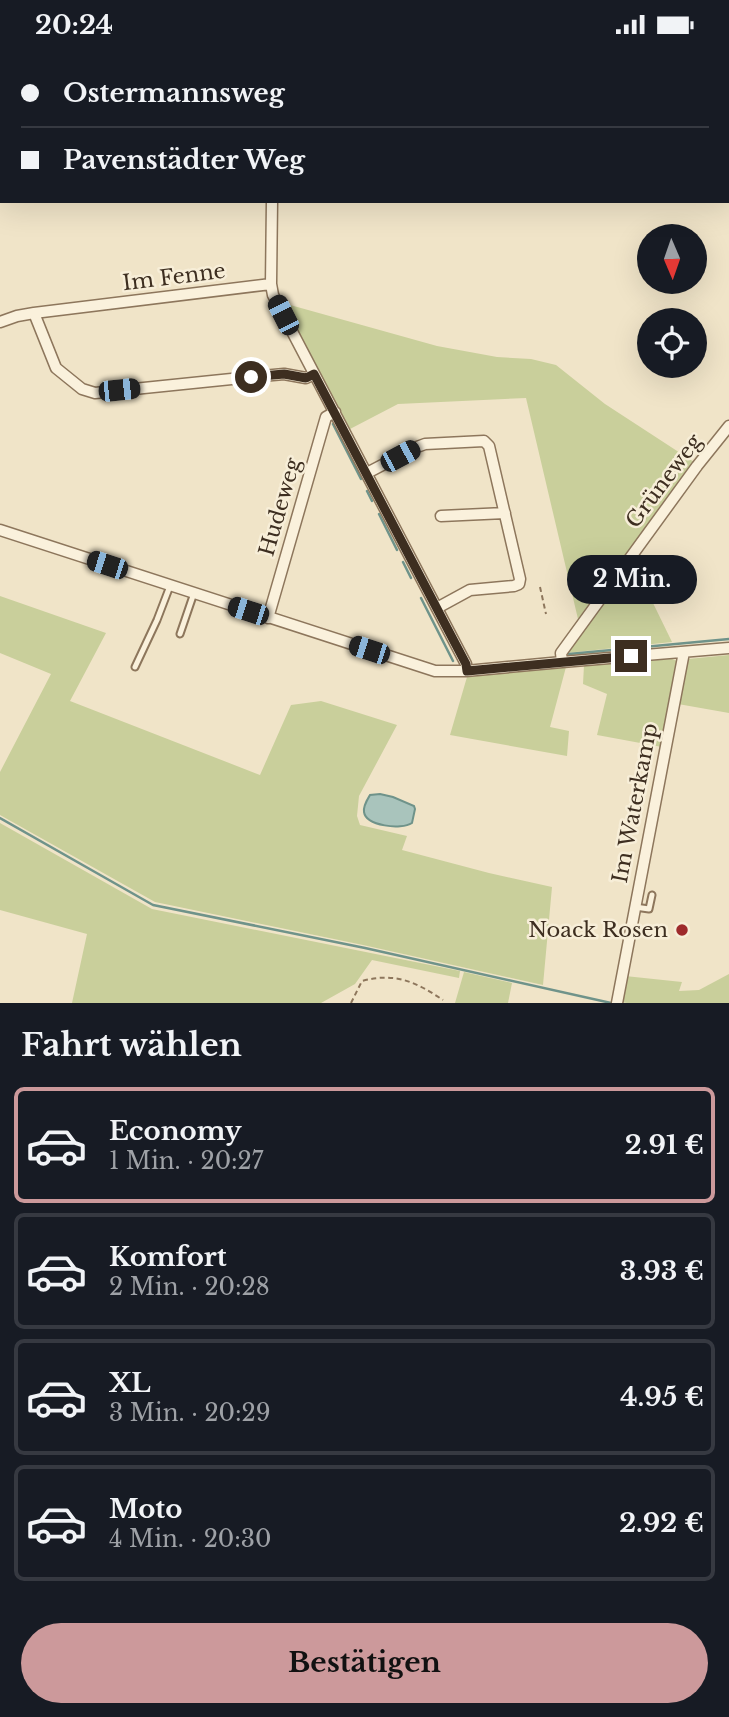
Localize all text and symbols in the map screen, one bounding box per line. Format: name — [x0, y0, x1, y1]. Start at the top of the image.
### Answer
text: 20:24 — [35, 9, 113, 41]
text: Ostermannsweg — [63, 77, 285, 109]
text: Pavenstädter Weg — [63, 144, 305, 176]
north arrow — [637, 224, 707, 294]
map controls — [637, 224, 707, 378]
street label: Im Fenne — [121, 258, 227, 296]
car — [265, 292, 302, 338]
button: locate — [637, 308, 707, 378]
route start — [235, 361, 267, 393]
car — [98, 377, 141, 403]
street label: Grüneweg — [620, 429, 708, 533]
car — [377, 437, 424, 475]
street label: Hudeweg — [254, 454, 307, 559]
car — [84, 549, 131, 581]
callout: 2 Min. — [566, 554, 696, 603]
text: 2 Min. — [593, 565, 671, 593]
car — [225, 595, 272, 627]
car — [346, 634, 393, 666]
route end — [615, 640, 647, 672]
street label: Im Waterkamp — [607, 721, 663, 885]
place label: Noack Rosen — [528, 917, 668, 943]
marker: Noack Rosen — [674, 922, 690, 938]
text: Fahrt wählen — [21, 1025, 242, 1065]
icon: car — [25, 1114, 88, 1177]
text: Economy — [109, 1115, 242, 1147]
text: 2.91 € — [625, 1129, 704, 1161]
text: 1 Min. · 20:27 — [109, 1147, 263, 1175]
icon: car — [25, 1240, 88, 1303]
text: Komfort — [109, 1241, 227, 1273]
text: 3.93 € — [620, 1255, 704, 1287]
text: 2 Min. · 20:28 — [109, 1273, 270, 1301]
icon: car — [25, 1366, 88, 1429]
text: XL — [109, 1367, 151, 1399]
text: 4.95 € — [620, 1381, 704, 1413]
text: 3 Min. · 20:29 — [109, 1399, 270, 1427]
icon: car — [25, 1492, 88, 1555]
text: Moto — [109, 1493, 182, 1525]
text: 2.92 € — [619, 1507, 704, 1539]
text: 4 Min. · 20:30 — [109, 1525, 271, 1553]
button: Bestätigen — [21, 1623, 708, 1703]

